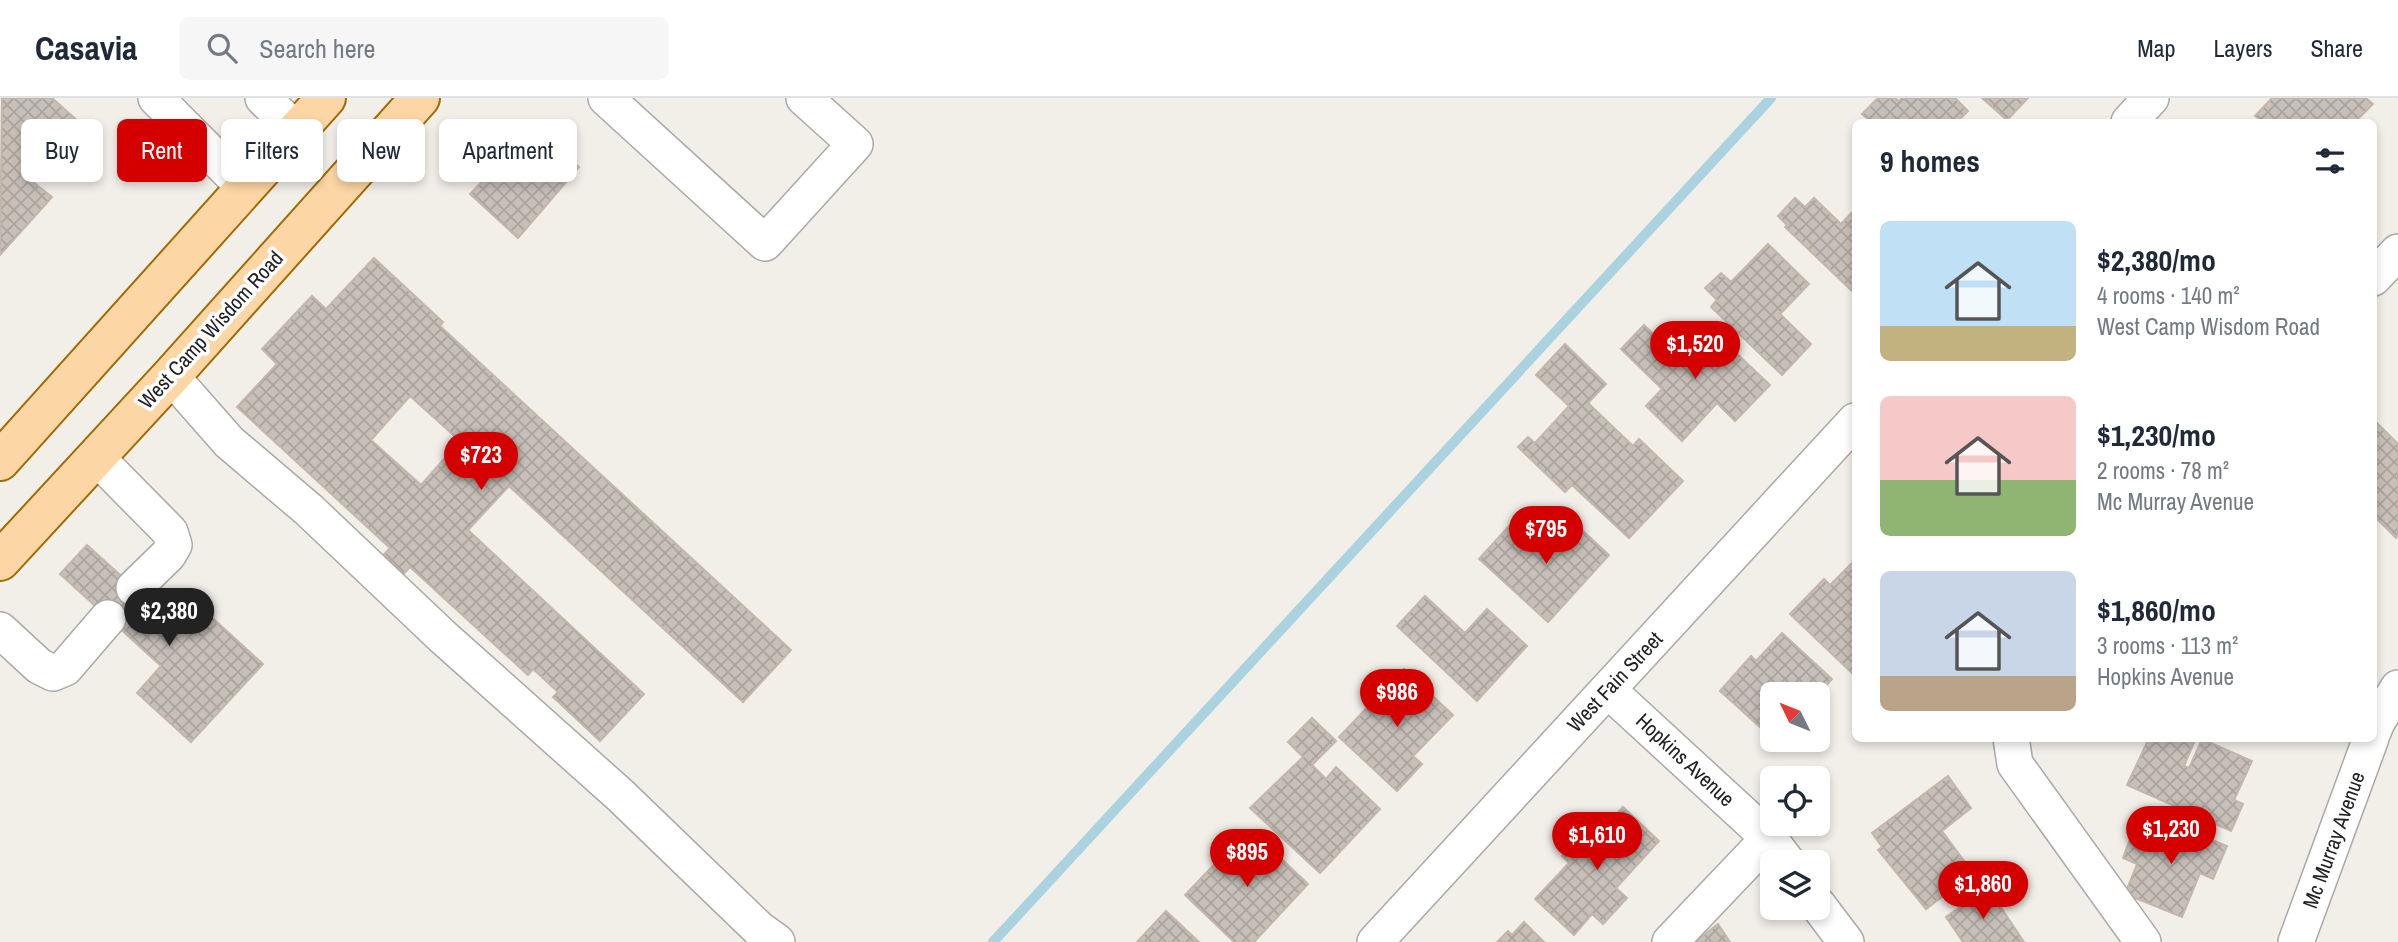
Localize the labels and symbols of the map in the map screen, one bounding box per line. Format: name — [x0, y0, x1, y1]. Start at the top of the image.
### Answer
street label: West Camp Wisdom Road — [132, 244, 289, 415]
pin: $1,520 — [1638, 322, 1752, 381]
pin: $723 — [440, 432, 522, 492]
pin: $795 — [1505, 506, 1587, 566]
pin: $2,380 — [112, 588, 226, 648]
street label: West Fain Street — [1560, 625, 1669, 738]
pin: $986 — [1356, 670, 1438, 729]
north arrow — [1760, 682, 1830, 752]
street label: Hopkins Avenue — [1630, 706, 1741, 813]
street label: Mc Murray Avenue — [2295, 768, 2372, 912]
pin: $1,230 — [2114, 806, 2228, 866]
pin: $1,610 — [1540, 812, 1654, 872]
pin: $895 — [1206, 830, 1288, 889]
pin: $1,860 — [1926, 862, 2040, 921]

